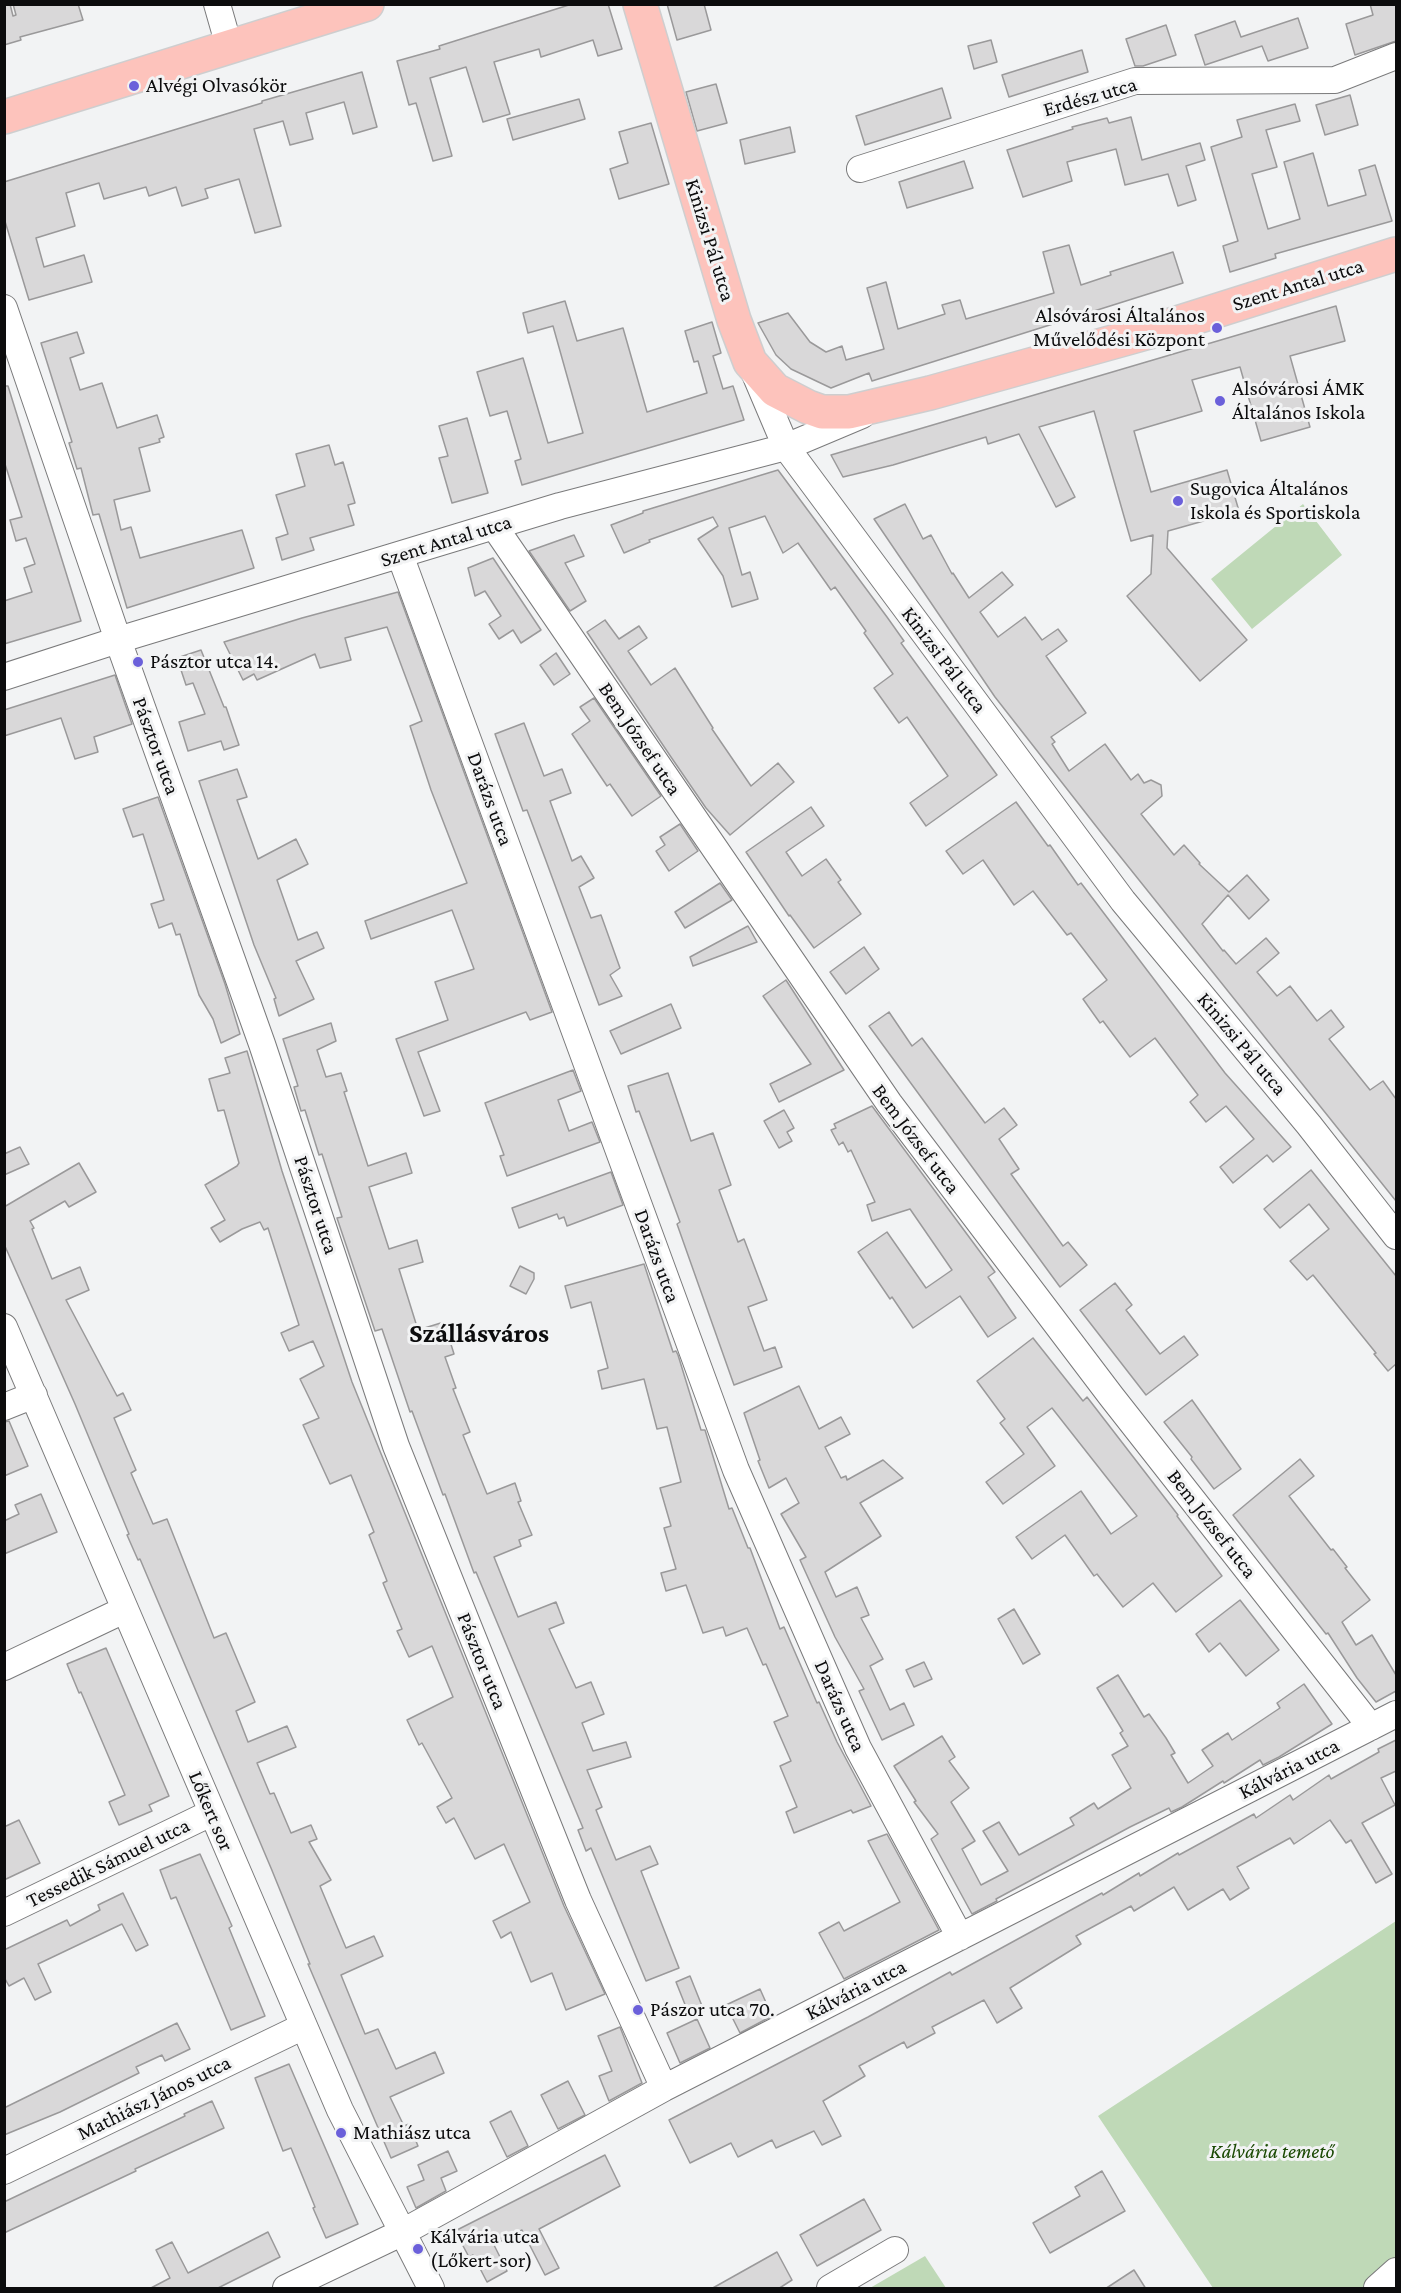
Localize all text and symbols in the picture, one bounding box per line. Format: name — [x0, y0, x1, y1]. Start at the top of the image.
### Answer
street label: Erdész utca — [1040, 72, 1140, 122]
place label: Alvégi Olvasókör — [146, 73, 287, 99]
marker: Alvégi Olvasókör — [127, 79, 141, 93]
street label: Kinizsi Pál utca — [679, 176, 741, 304]
street label: Szent Antal utca — [1229, 253, 1367, 317]
place label: Alsóvárosi Általános Művelődési Központ — [1033, 303, 1205, 353]
marker: Alsóvárosi Általános Művelődési Központ — [1210, 321, 1224, 335]
place label: Alsóvárosi ÁMK Általános Iskola — [1232, 376, 1365, 426]
marker: Alsóvárosi ÁMK Általános Iskola — [1213, 394, 1227, 408]
place label: Sugovica Általános Iskola és Sportiskola — [1190, 476, 1360, 526]
marker: Sugovica Általános Iskola és Sportiskola — [1171, 494, 1185, 508]
street label: Szent Antal utca — [377, 509, 515, 573]
street label: Kinizsi Pál utca — [896, 602, 992, 718]
place label: Pásztor utca 14. — [150, 649, 279, 675]
marker: Pásztor utca 14. — [131, 655, 145, 669]
street label: Bem József utca — [593, 678, 687, 800]
street label: Pásztor utca — [127, 694, 185, 798]
street label: Darázs utca — [461, 749, 519, 849]
street label: Kinizsi Pál utca — [1192, 987, 1292, 1101]
street label: Bem József utca — [866, 1079, 966, 1199]
street label: Pásztor utca — [288, 1153, 344, 1257]
street label: Darázs utca — [628, 1206, 686, 1306]
district label: Szállásváros — [409, 1318, 549, 1350]
street label: Bem József utca — [1162, 1465, 1262, 1583]
street label: Pásztor utca — [451, 1609, 513, 1713]
street label: Darázs utca — [809, 1656, 871, 1756]
street label: Kálvária utca — [1235, 1733, 1343, 1805]
street label: Lőkert sor — [183, 1767, 239, 1855]
street label: Tessedik Sámuel utca — [22, 1813, 194, 1913]
street label: Kálvária utca — [802, 1954, 910, 2026]
place label: Pászor utca 70. — [650, 1997, 775, 2023]
marker: Pászor utca 70. — [631, 2003, 645, 2017]
street label: Mathiász János utca — [73, 2050, 235, 2146]
place label: Mathiász utca — [353, 2120, 471, 2146]
marker: Mathiász utca — [334, 2126, 348, 2140]
park label: Kálvária temető — [1210, 2139, 1334, 2165]
place label: Kálvária utca (Lőkert-sor) — [430, 2224, 539, 2274]
marker: Kálvária utca (Lőkert-sor) — [411, 2242, 425, 2256]

